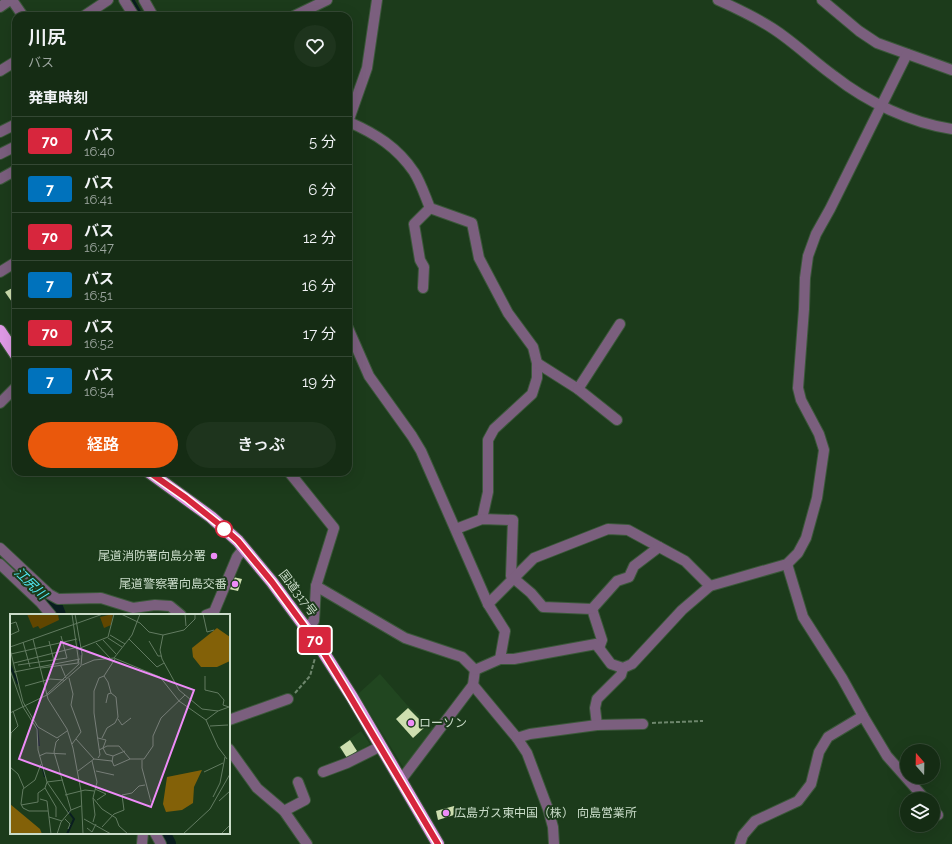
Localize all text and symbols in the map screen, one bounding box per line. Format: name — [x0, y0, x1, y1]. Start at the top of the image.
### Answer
button: heart — [294, 25, 336, 67]
text: 川尻 — [28, 26, 66, 48]
text: バス — [28, 55, 54, 70]
text: 発車時刻 — [28, 89, 88, 107]
text: バス — [84, 126, 114, 144]
text: 70 — [42, 133, 58, 149]
text: 5 分 — [309, 133, 336, 151]
text: 16:40 — [84, 144, 115, 159]
text: バス — [84, 174, 114, 192]
text: 7 — [46, 181, 54, 197]
text: 6 分 — [308, 181, 336, 199]
text: 16:41 — [84, 192, 113, 207]
text: バス — [84, 222, 114, 240]
text: 70 — [42, 229, 58, 245]
text: 12 分 — [303, 229, 336, 247]
text: 16:47 — [84, 240, 114, 255]
text: バス — [84, 270, 114, 288]
text: 7 — [46, 277, 54, 293]
text: 16 分 — [302, 277, 336, 295]
text: 16:51 — [84, 288, 113, 303]
text: バス — [84, 318, 114, 336]
text: 70 — [42, 325, 58, 341]
text: 17 分 — [303, 325, 336, 343]
text: 16:52 — [84, 336, 114, 351]
text: バス — [84, 366, 114, 384]
text: 7 — [46, 373, 54, 389]
text: 19 分 — [302, 373, 336, 391]
text: 16:54 — [84, 384, 114, 399]
button: 経路 — [28, 422, 178, 468]
button: きっぷ — [186, 422, 336, 468]
unlabelled marker — [215, 520, 233, 538]
place label: 尾道消防署向島分署 — [98, 549, 206, 563]
marker: 尾道消防署向島分署 — [209, 551, 219, 561]
water label: 江尻川 — [11, 564, 51, 604]
street label: 国道317号 — [276, 567, 320, 619]
place label: 尾道警察署向島交番 — [119, 577, 227, 591]
marker: 尾道警察署向島交番 — [230, 579, 240, 589]
inset map — [10, 614, 230, 834]
line badge: 70 — [297, 627, 333, 653]
text: 70 — [307, 632, 323, 648]
place label: ローソン — [419, 716, 467, 730]
marker: ローソン — [406, 718, 416, 728]
north arrow — [900, 744, 940, 784]
map controls — [900, 744, 940, 832]
button: layers — [900, 792, 940, 832]
place label: 広島ガス東中国（株） 向島営業所 — [454, 806, 637, 820]
marker: 広島ガス東中国（株） 向島営業所 — [441, 808, 451, 818]

